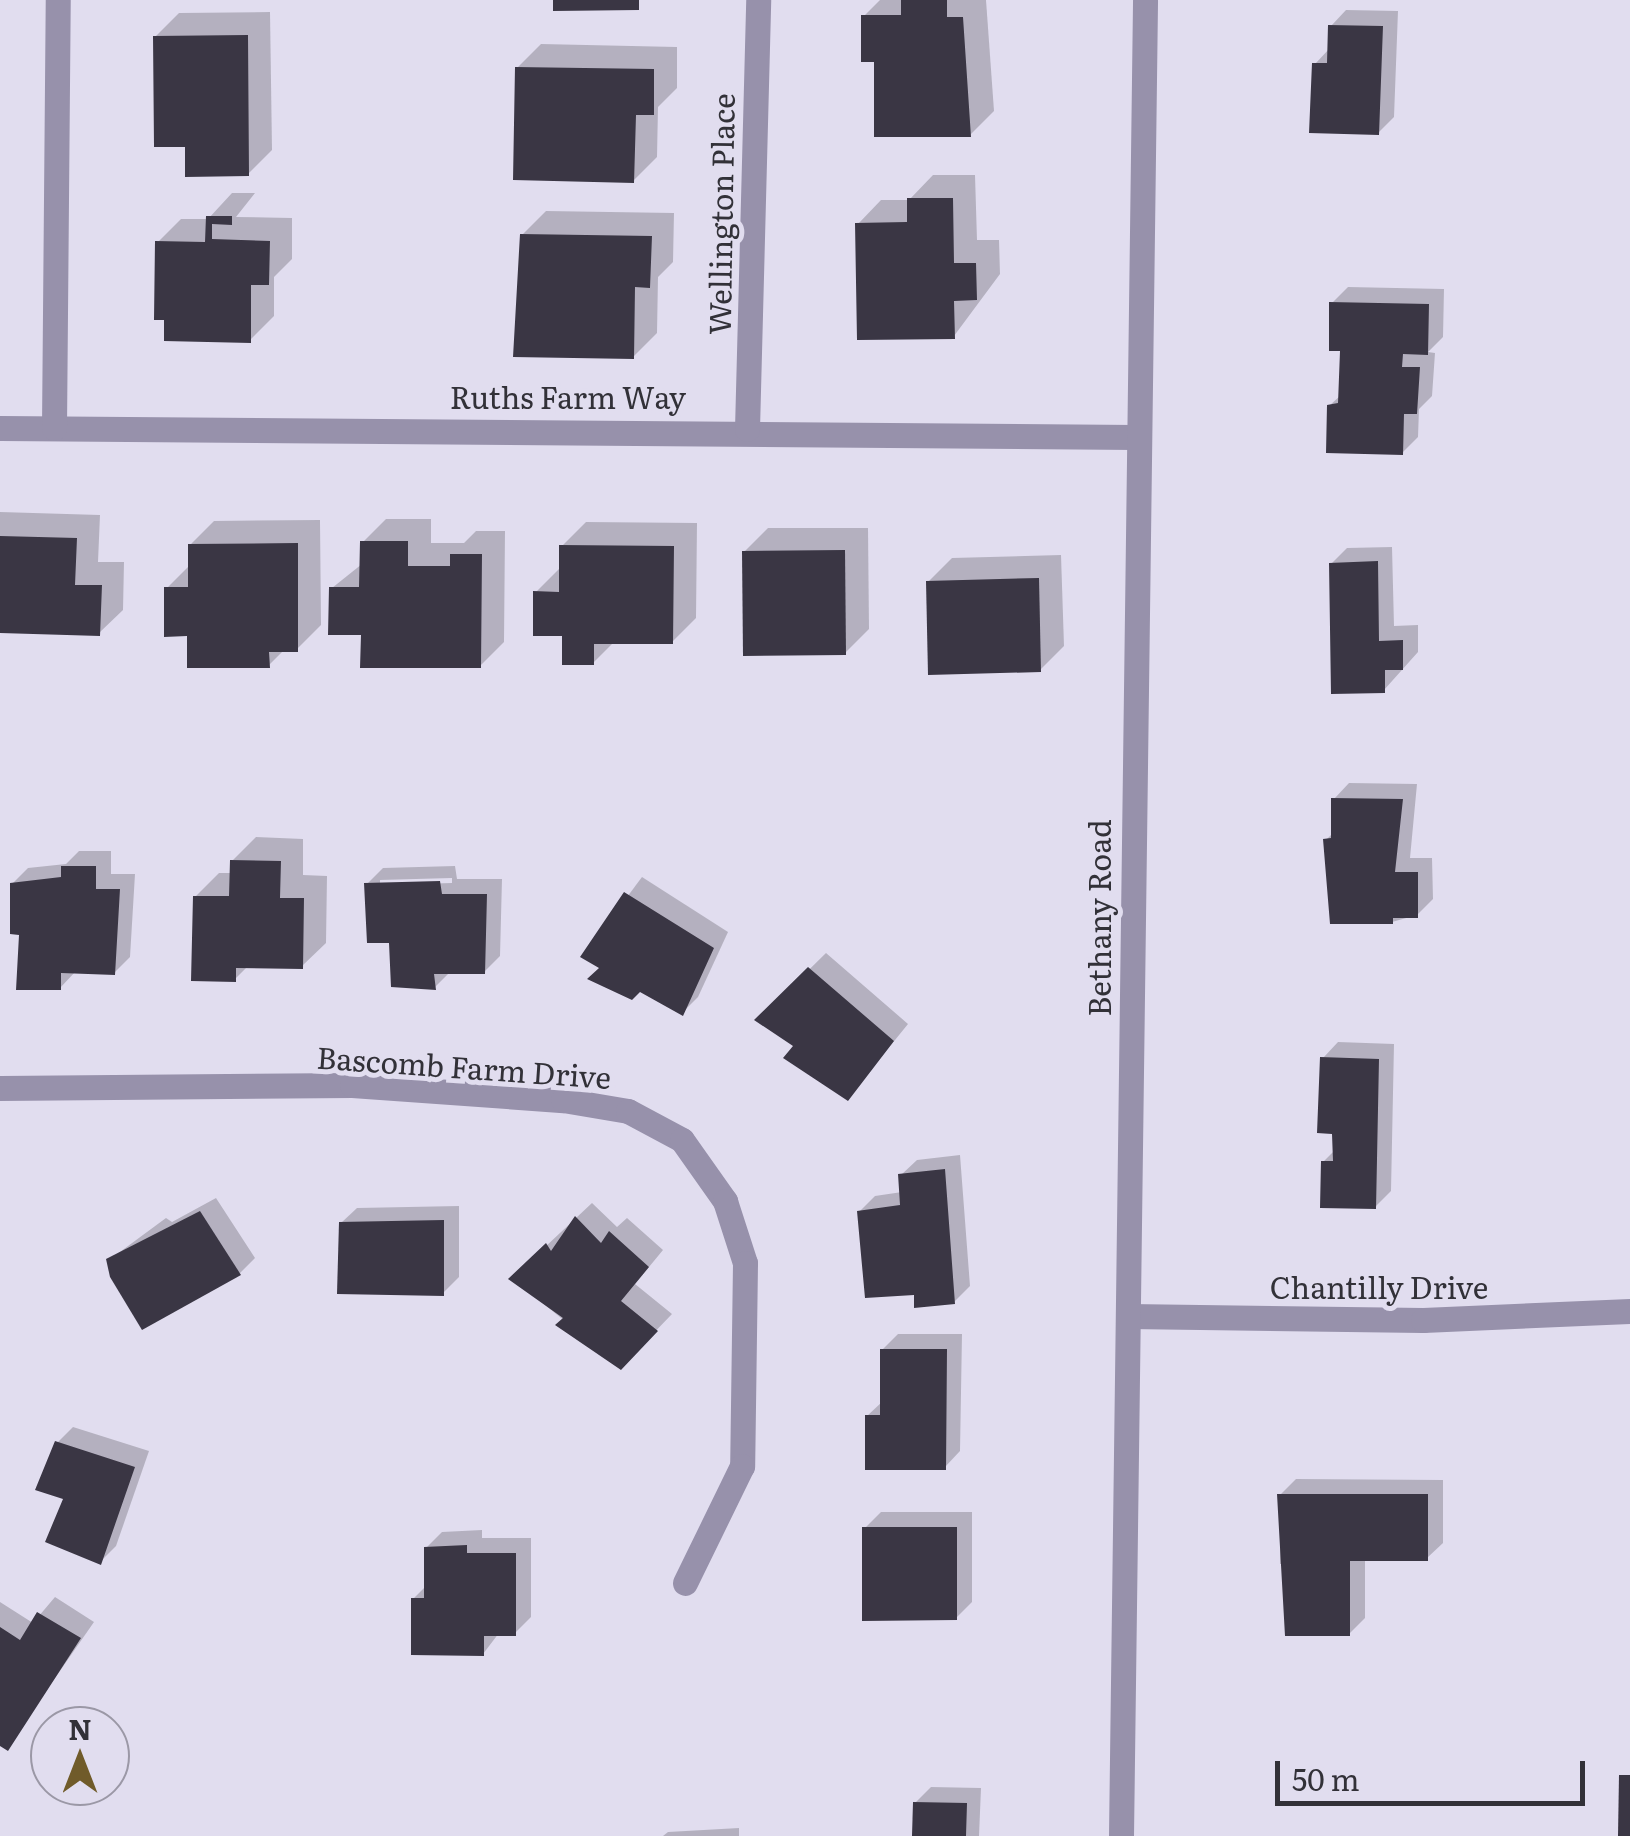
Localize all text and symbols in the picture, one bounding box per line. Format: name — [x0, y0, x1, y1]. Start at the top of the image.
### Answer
street label: Wellington Place — [700, 93, 740, 335]
street label: Ruths Farm Way — [450, 378, 686, 414]
street label: Bethany Road — [1080, 819, 1116, 1017]
street label: Bascomb Farm Drive — [316, 1038, 612, 1094]
street label: Chantilly Drive — [1270, 1268, 1488, 1304]
north arrow — [30, 1706, 130, 1806]
text: N — [68, 1707, 92, 1749]
scale bar — [1280, 1741, 1590, 1803]
text: 50 m — [1292, 1756, 1360, 1800]

